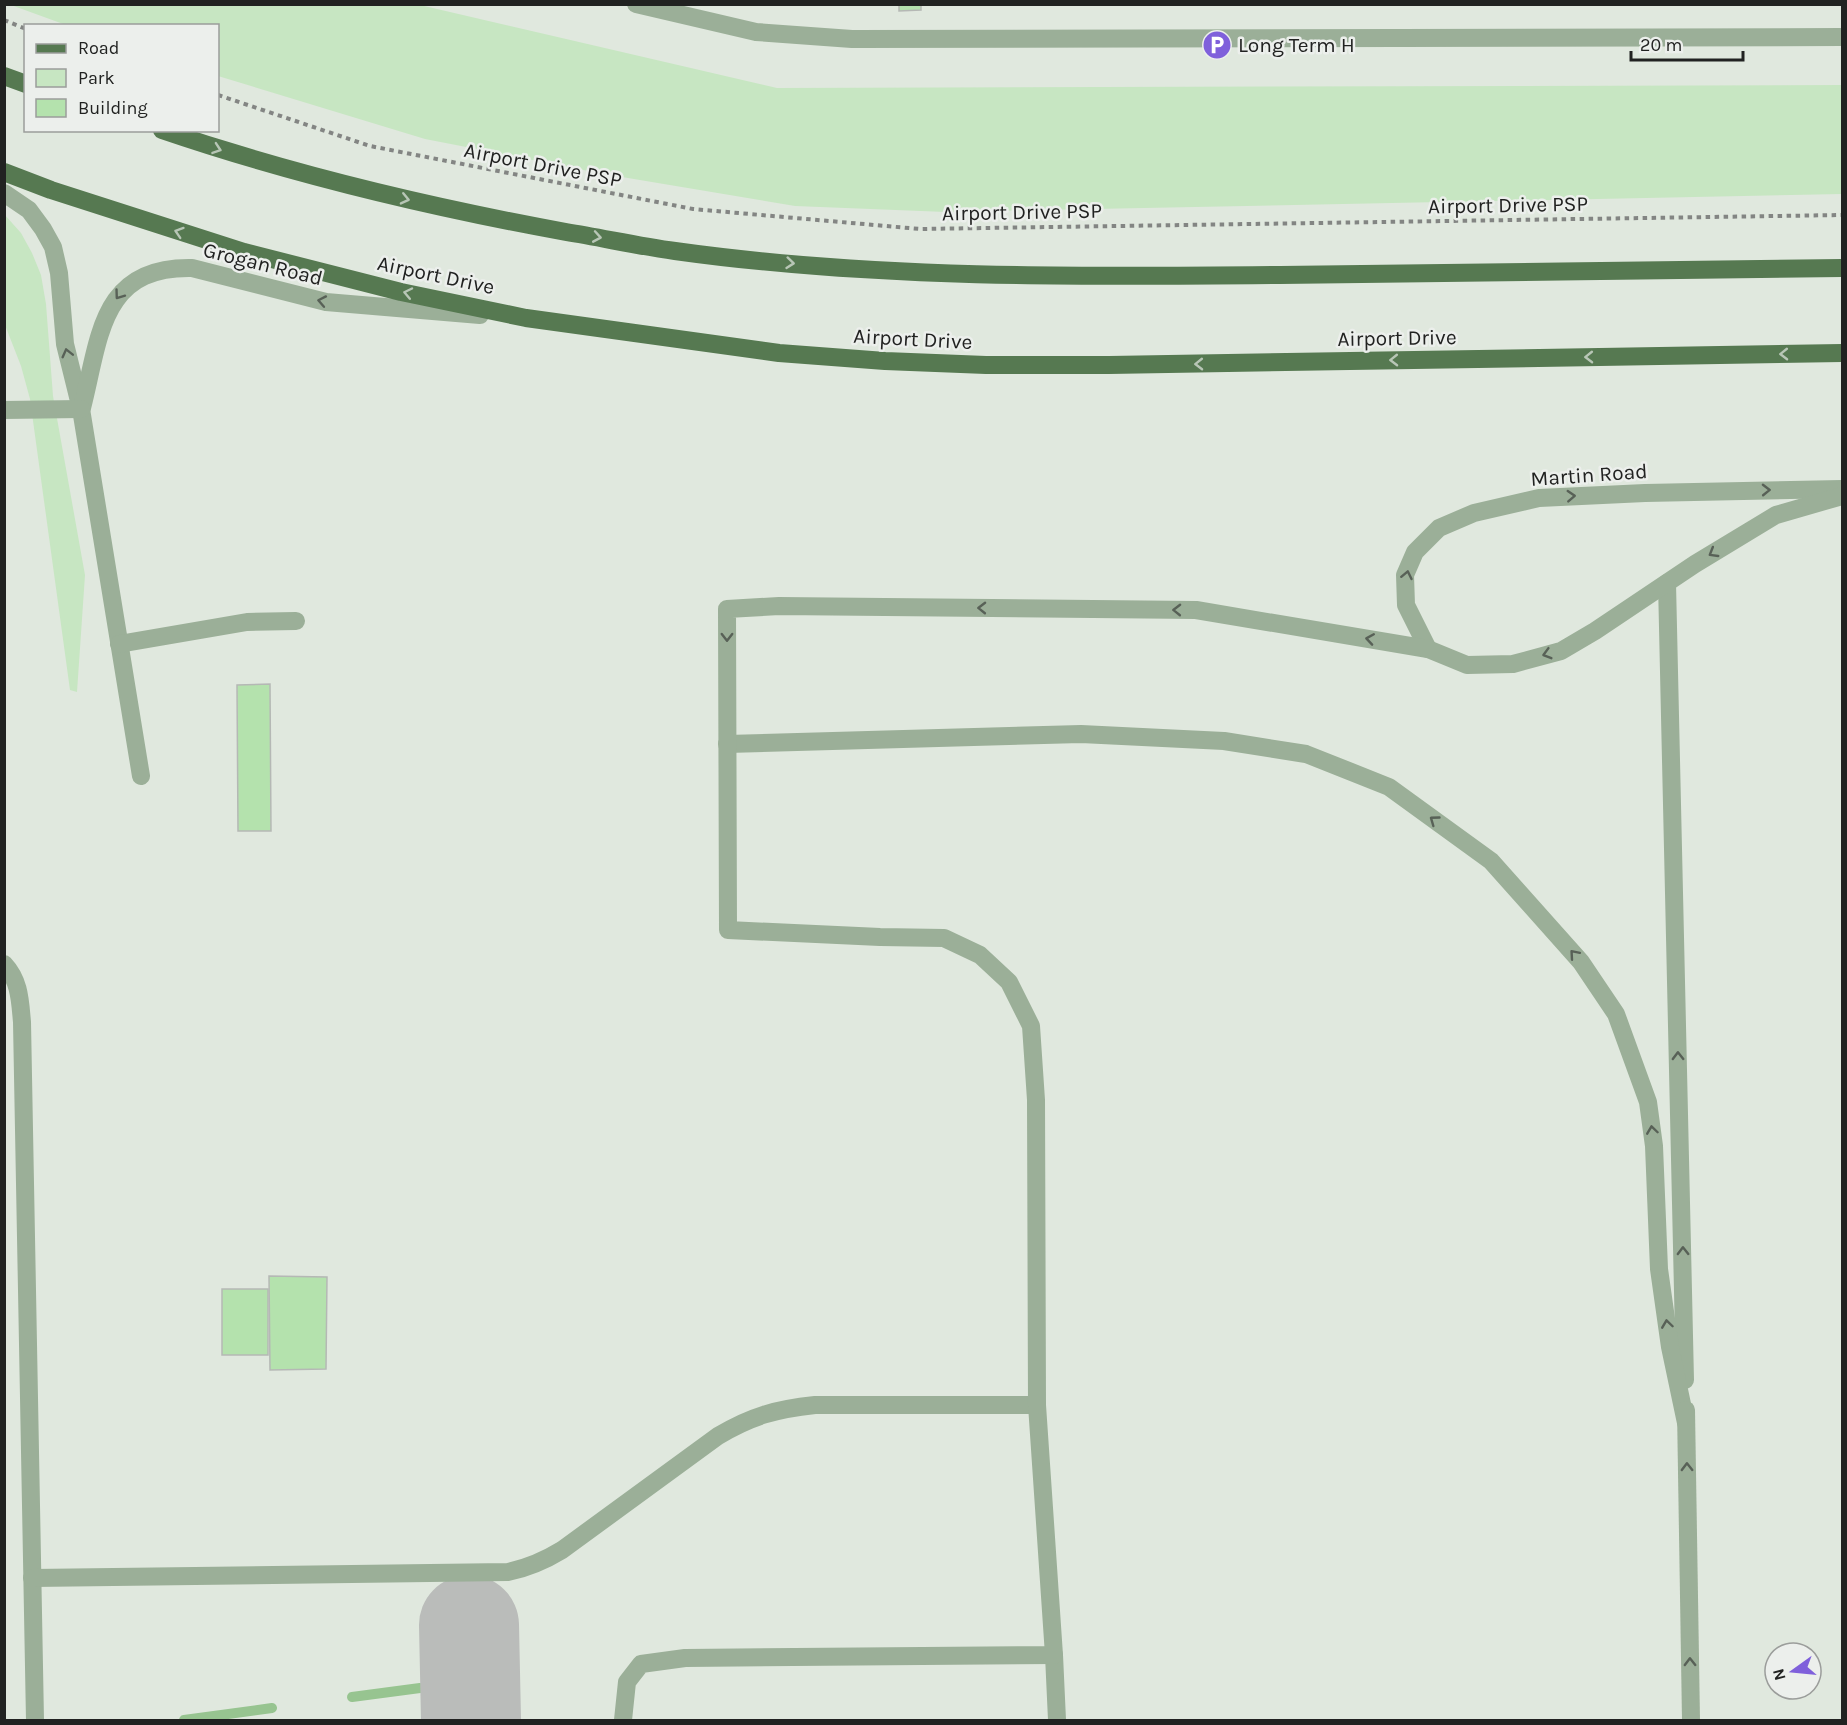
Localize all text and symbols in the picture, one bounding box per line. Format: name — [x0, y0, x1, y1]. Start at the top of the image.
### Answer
legend — [24, 24, 219, 132]
scale bar — [1631, 24, 1744, 62]
parking icon: Long Term H — [1201, 29, 1233, 61]
place label: Long Term H — [1238, 33, 1355, 57]
text: 20 m — [1640, 34, 1682, 56]
text: Road — [78, 37, 119, 59]
text: Park — [78, 67, 115, 89]
text: Building — [78, 97, 148, 119]
street label: Airport Drive PSP — [462, 138, 624, 192]
one-way arrow — [211, 142, 222, 154]
one-way arrow — [400, 192, 410, 205]
street label: Airport Drive PSP — [1428, 192, 1588, 218]
street label: Airport Drive PSP — [942, 199, 1102, 225]
one-way arrow — [174, 226, 185, 239]
one-way arrow — [591, 230, 601, 243]
street label: Grogan Road — [201, 238, 325, 290]
street label: Airport Drive — [375, 251, 497, 299]
one-way arrow — [785, 256, 794, 269]
one-way arrow — [403, 288, 413, 301]
one-way arrow — [115, 289, 126, 300]
one-way arrow — [317, 295, 327, 308]
street label: Airport Drive — [853, 324, 973, 354]
street label: Airport Drive — [1337, 325, 1457, 351]
one-way arrow — [1780, 347, 1789, 360]
one-way arrow — [61, 348, 74, 358]
one-way arrow — [1585, 351, 1594, 363]
one-way arrow — [1390, 354, 1399, 367]
one-way arrow — [1195, 358, 1204, 370]
street label: Martin Road — [1530, 459, 1648, 491]
one-way arrow — [1761, 484, 1770, 496]
one-way arrow — [1566, 490, 1575, 503]
one-way arrow — [1709, 546, 1719, 557]
one-way arrow — [1400, 570, 1413, 580]
one-way arrow — [978, 602, 987, 614]
one-way arrow — [1173, 604, 1182, 616]
one-way arrow — [721, 632, 733, 641]
one-way arrow — [1365, 634, 1375, 646]
one-way arrow — [1543, 647, 1553, 659]
one-way arrow — [1430, 816, 1441, 827]
one-way arrow — [1570, 950, 1581, 961]
one-way arrow — [1672, 1052, 1684, 1061]
one-way arrow — [1646, 1125, 1659, 1135]
one-way arrow — [1676, 1247, 1689, 1256]
one-way arrow — [1661, 1320, 1674, 1329]
one-way arrow — [1680, 1463, 1693, 1472]
north arrow — [1763, 1641, 1823, 1701]
one-way arrow — [1684, 1658, 1696, 1667]
text: N — [1768, 1667, 1790, 1683]

